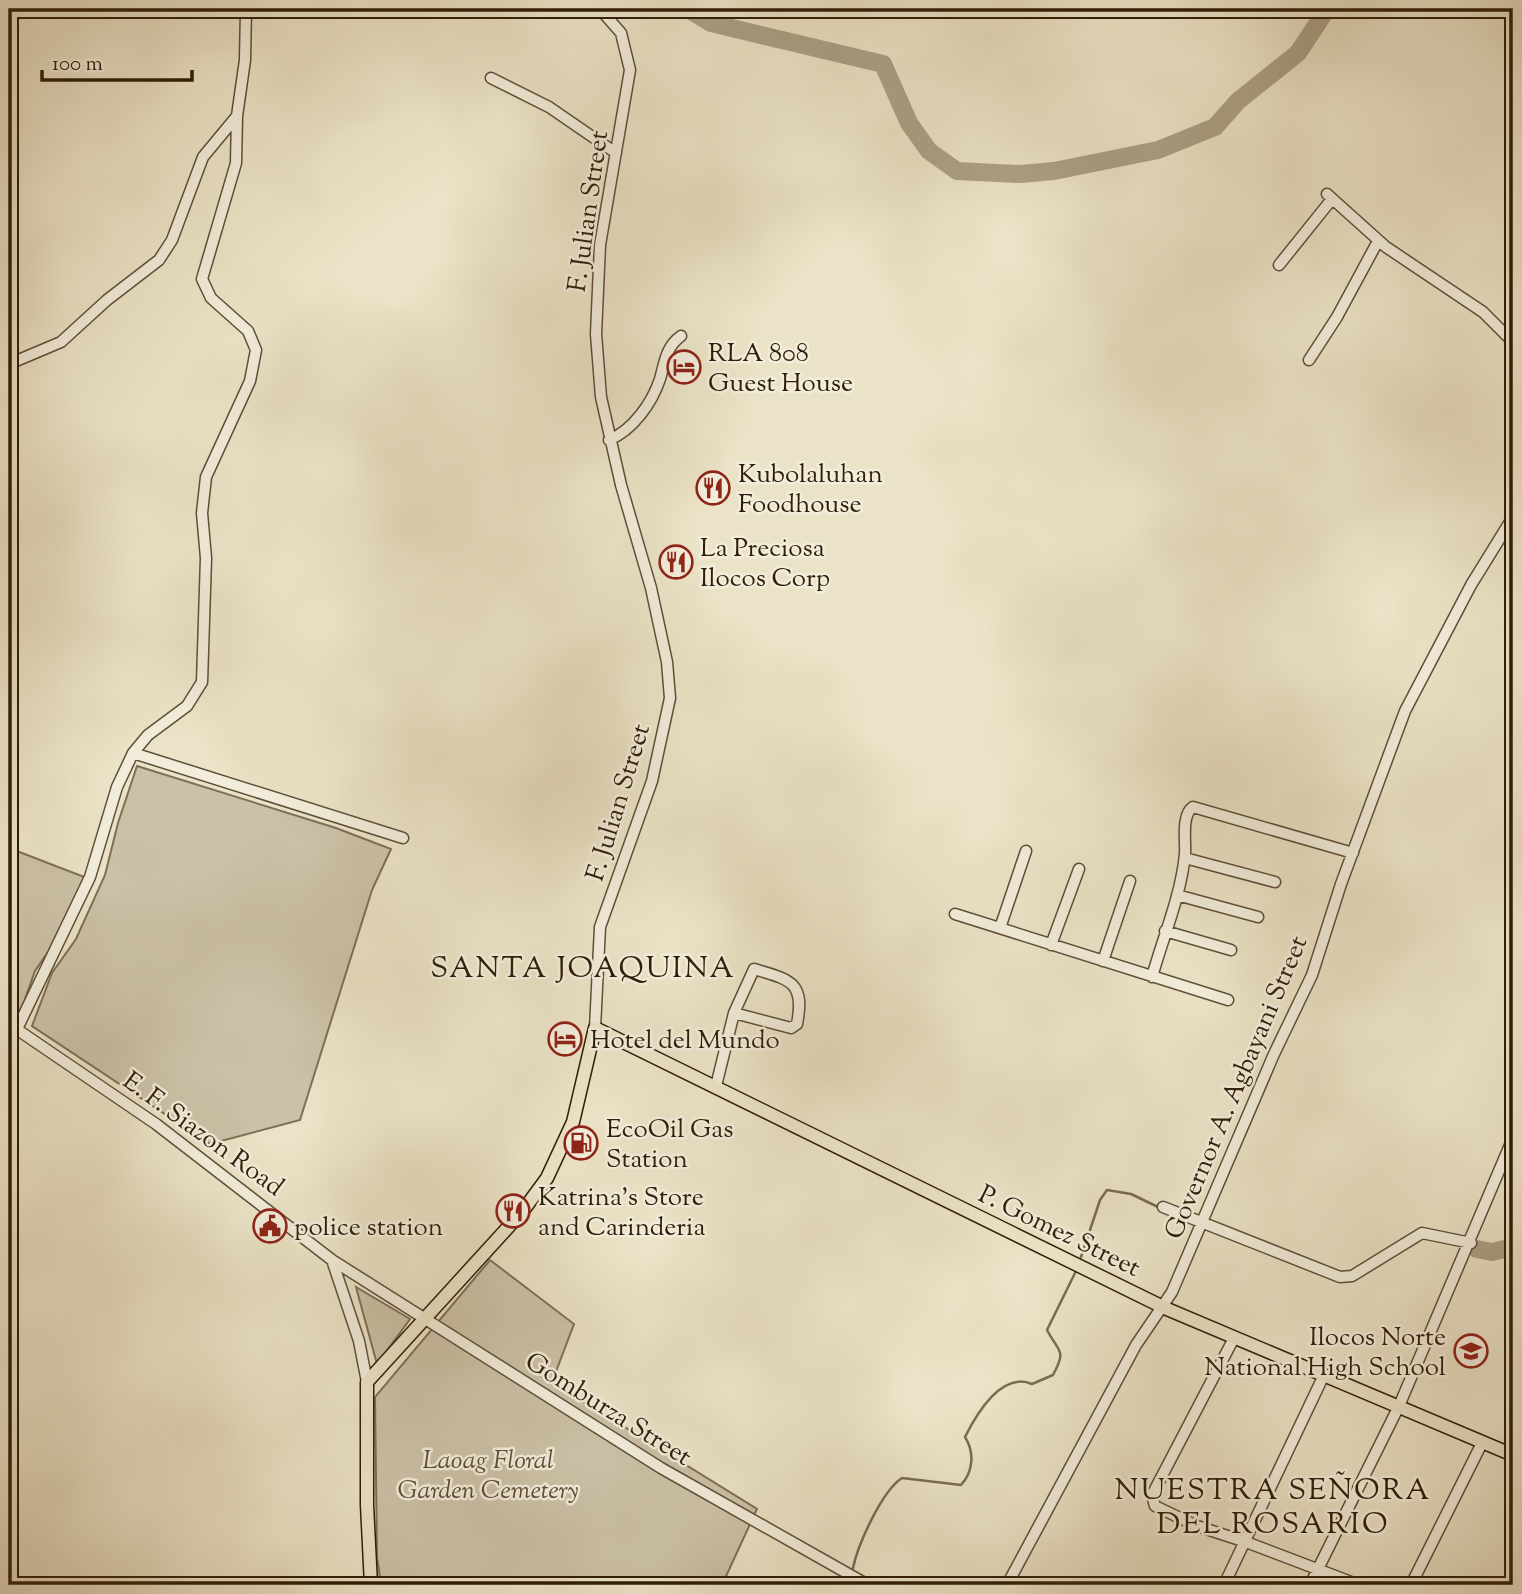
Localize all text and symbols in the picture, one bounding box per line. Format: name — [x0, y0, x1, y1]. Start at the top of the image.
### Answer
scale bar — [42, 38, 192, 82]
text: 100 m — [52, 50, 103, 80]
street label: F. Julian Street — [560, 128, 619, 294]
place label: RLA 808 Guest House — [708, 336, 853, 403]
hotel icon: RLA 808 Guest House — [665, 348, 703, 386]
place label: Kubolaluhan Foodhouse — [738, 457, 883, 524]
restaurant icon: Kubolaluhan Foodhouse — [694, 469, 732, 507]
place label: La Preciosa Ilocos Corp — [700, 531, 830, 598]
restaurant icon: La Preciosa Ilocos Corp — [657, 543, 695, 581]
street label: F. Julian Street — [578, 719, 661, 886]
street label: Governor A. Agbayani Street — [1156, 930, 1318, 1245]
district label: SANTA JOAQUINA — [430, 948, 736, 991]
hotel icon: Hotel del Mundo — [546, 1020, 584, 1058]
place label: Hotel del Mundo — [590, 1023, 780, 1060]
street label: E. F. Siazon Road — [114, 1064, 291, 1206]
place label: EcoOil Gas Station — [606, 1112, 734, 1179]
fuel station icon: EcoOil Gas Station — [562, 1124, 600, 1162]
street label: P. Gomez Street — [972, 1177, 1146, 1288]
place label: Katrina's Store and Carinderia — [538, 1180, 705, 1247]
restaurant icon: Katrina's Store and Carinderia — [494, 1192, 532, 1230]
public building icon: police station — [251, 1207, 289, 1245]
place label: police station — [294, 1210, 443, 1247]
place label: Ilocos Norte National High School — [1204, 1320, 1446, 1387]
school or university icon: Ilocos Norte National High School — [1452, 1332, 1490, 1370]
street label: Gomburza Street — [517, 1344, 698, 1476]
park label: Laoag Floral Garden Cemetery — [397, 1443, 579, 1510]
district label: NUESTRA SEÑORA DEL ROSARIO — [1114, 1470, 1432, 1547]

